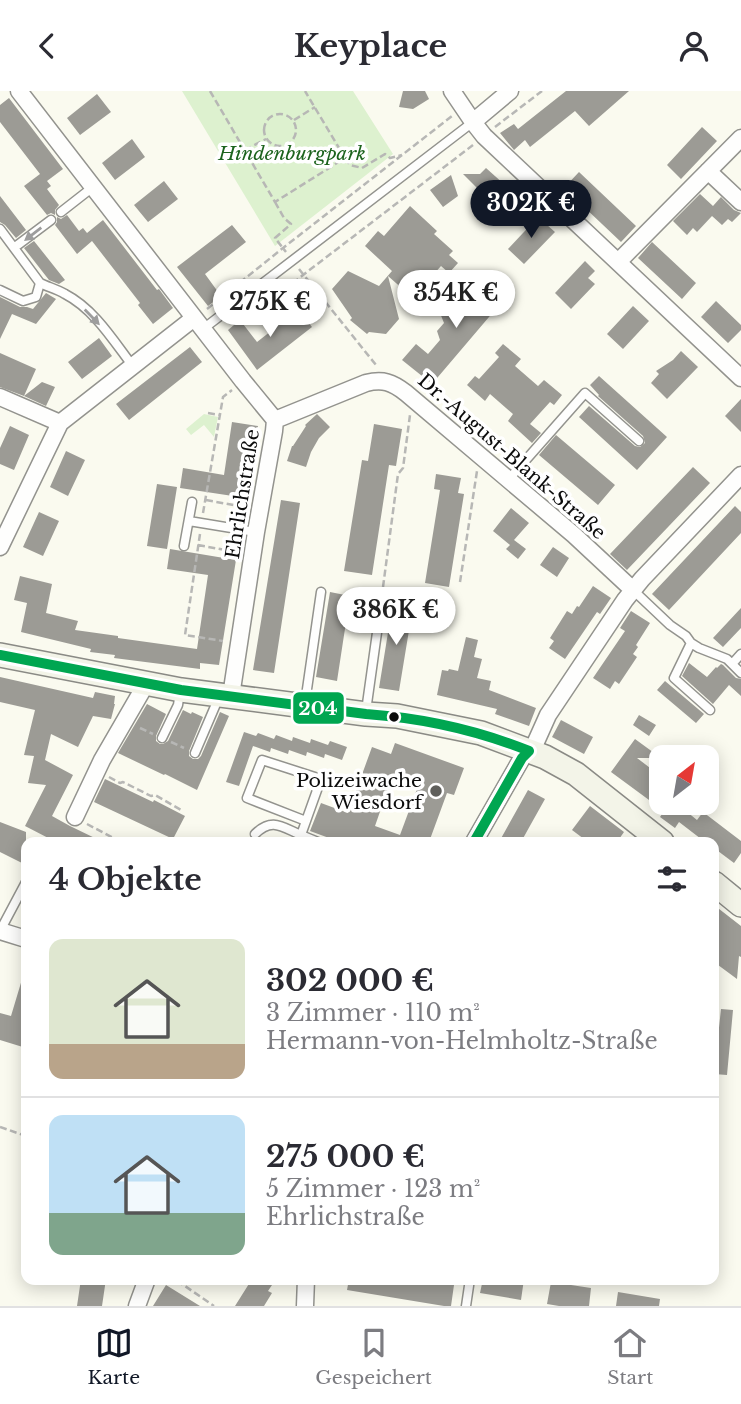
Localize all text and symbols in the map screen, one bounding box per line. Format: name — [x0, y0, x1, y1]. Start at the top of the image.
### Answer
text: Keyplace — [294, 26, 447, 66]
icon: back — [28, 27, 66, 65]
icon: person — [675, 27, 713, 65]
park label: Hindenburgpark — [217, 142, 366, 165]
pin: 302K € — [474, 181, 588, 240]
text: 302K € — [486, 189, 576, 217]
one-way arrow — [24, 226, 42, 241]
pin: 354K € — [399, 271, 513, 330]
pin: 275K € — [213, 279, 327, 339]
text: 354K € — [413, 279, 499, 307]
text: 275K € — [229, 288, 311, 316]
one-way arrow — [84, 308, 101, 325]
street label: Dr.-August-Blank-Straße — [413, 369, 610, 544]
street label: Ehrlichstraße — [221, 428, 264, 561]
pin: 386K € — [339, 587, 453, 647]
text: 386K € — [353, 596, 439, 624]
line badge: 204 — [292, 691, 345, 725]
text: 204 — [298, 697, 338, 720]
unlabelled marker — [387, 710, 401, 724]
north arrow — [649, 745, 719, 815]
map controls — [649, 745, 719, 815]
place label: Polizeiwache Wiesdorf — [296, 769, 424, 814]
marker: Polizeiwache Wiesdorf — [428, 783, 444, 799]
icon: filters — [653, 860, 691, 898]
text: 4 Objekte — [49, 861, 202, 898]
text: 302 000 € — [266, 962, 434, 999]
icon: home — [105, 967, 189, 1051]
text: 3 Zimmer · 110 m² — [266, 999, 480, 1027]
text: Hermann-von-Helmholtz-Straße — [266, 1027, 658, 1055]
text: 275 000 € — [266, 1138, 425, 1175]
icon: home — [105, 1143, 189, 1227]
text: 5 Zimmer · 123 m² — [266, 1175, 480, 1203]
text: Ehrlichstraße — [266, 1203, 425, 1231]
tab: Karte — [88, 1324, 140, 1389]
tab: Gespeichert — [315, 1324, 432, 1389]
tab: Start — [607, 1324, 653, 1389]

